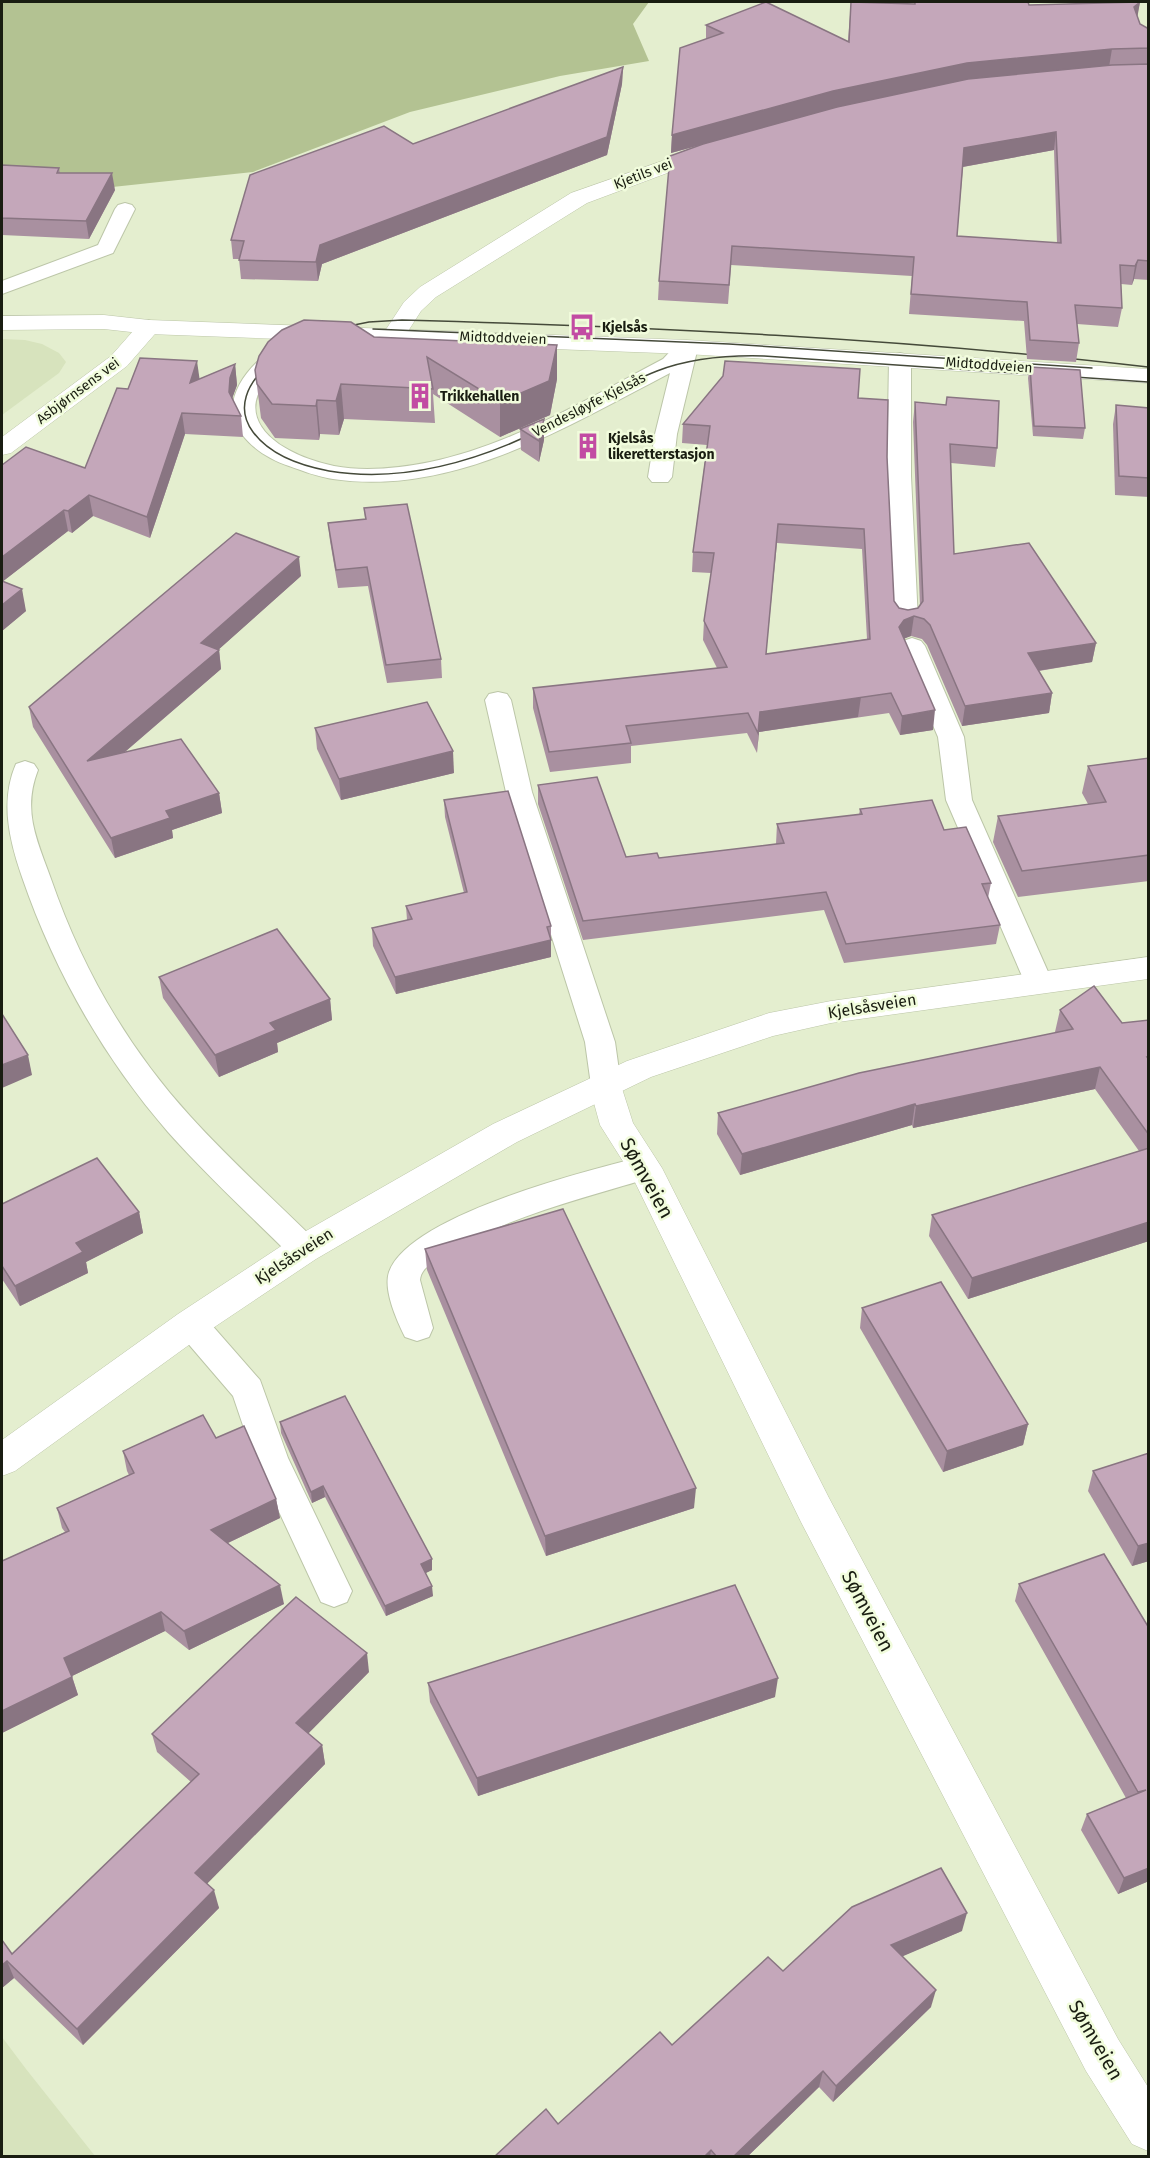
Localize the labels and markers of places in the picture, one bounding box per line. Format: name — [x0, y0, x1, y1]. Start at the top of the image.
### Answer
bus stop icon: Kjelsås — [567, 312, 597, 342]
place label: Kjelsås — [602, 319, 648, 336]
building icon: Trikkehallen — [405, 381, 435, 411]
place label: Trikkehallen — [440, 388, 519, 405]
place label: Kjelsås likeretterstasjon — [608, 430, 715, 463]
building icon: Kjelsås likeretterstasjon — [573, 431, 603, 461]

